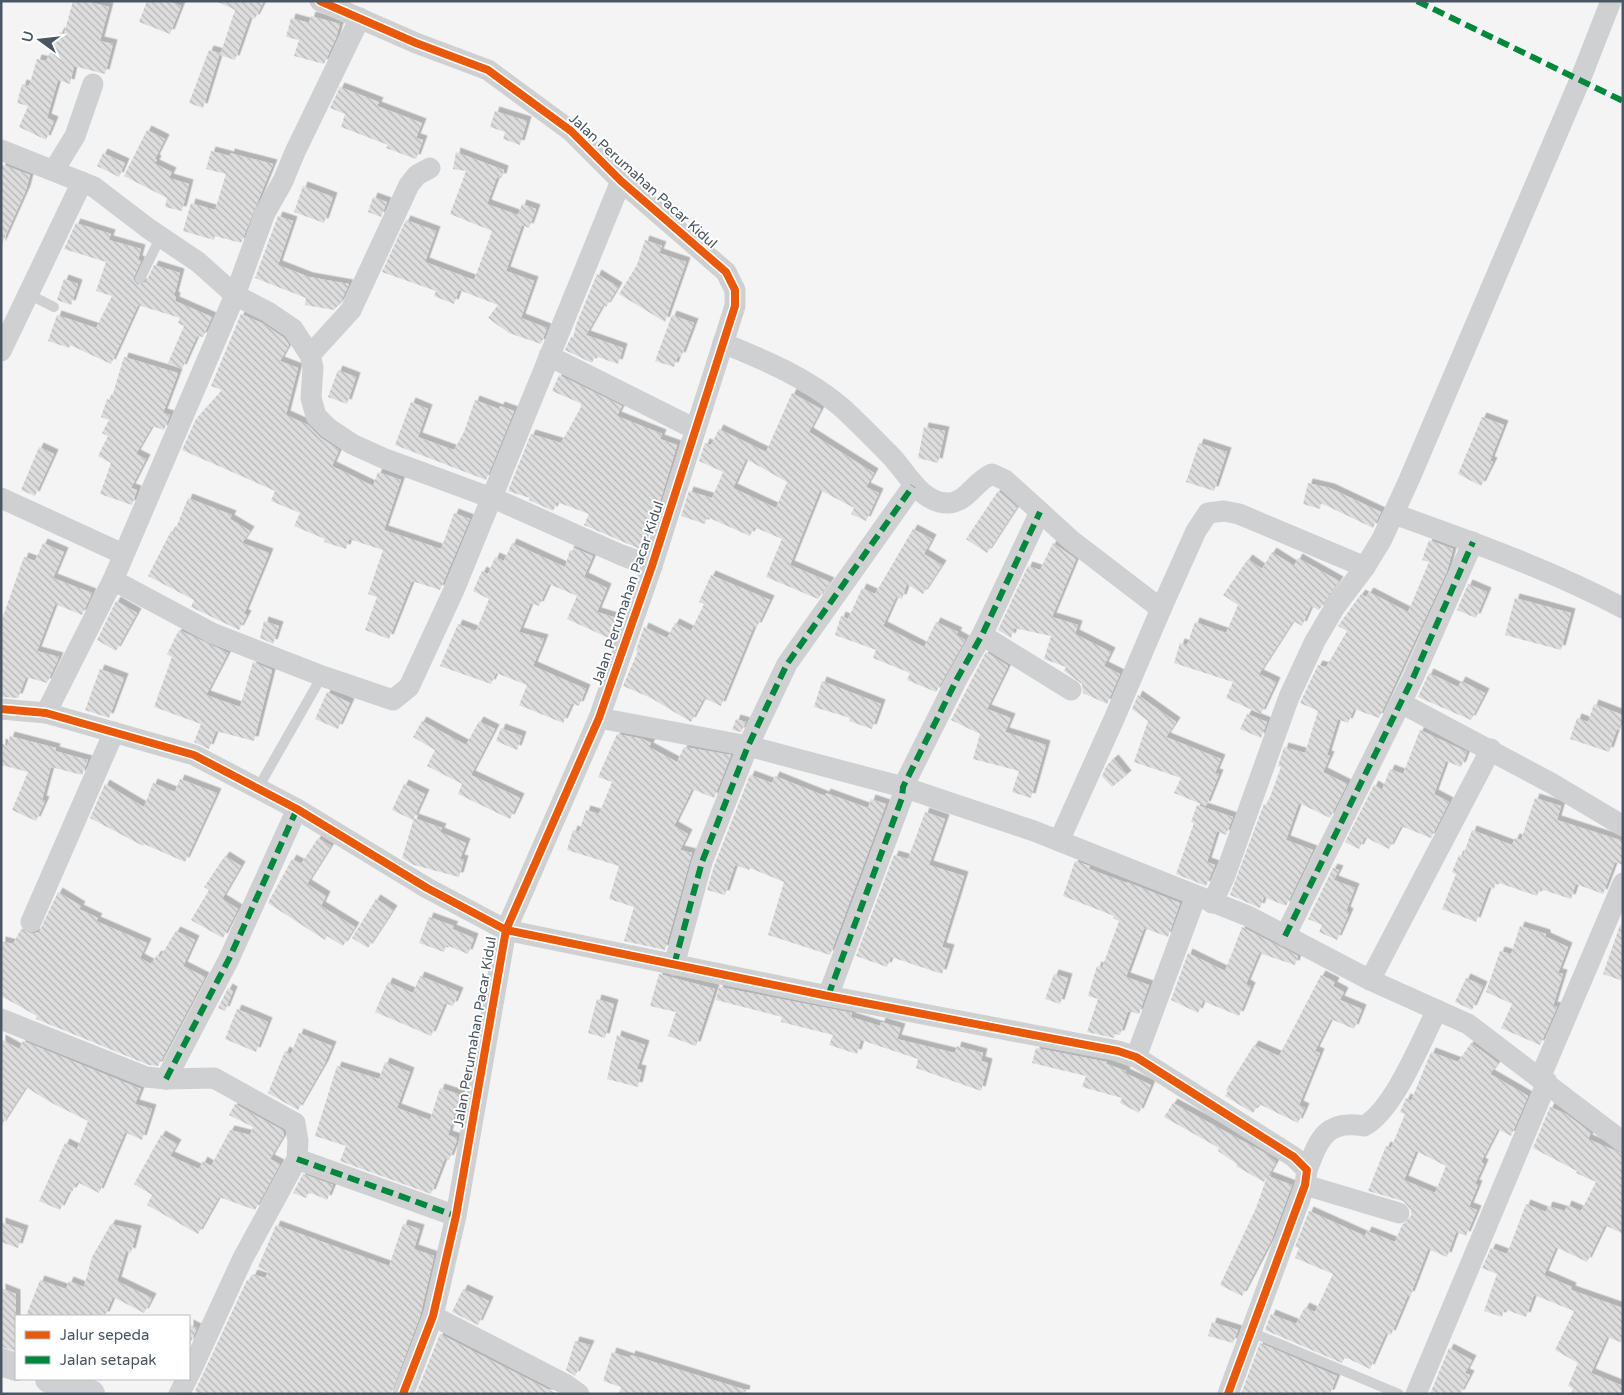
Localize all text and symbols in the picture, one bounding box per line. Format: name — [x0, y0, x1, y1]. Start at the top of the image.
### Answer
north arrow — [15, 15, 65, 65]
text: U — [18, 29, 38, 44]
street label: Jalan Perumahan Pacar Kidul — [566, 110, 720, 252]
street label: Jalan Perumahan Pacar Kidul — [589, 499, 667, 687]
street label: Jalan Perumahan Pacar Kidul — [450, 935, 500, 1129]
legend — [15, 1315, 190, 1380]
text: Jalur sepeda — [60, 1326, 149, 1344]
text: Jalan setapak — [60, 1351, 157, 1369]

